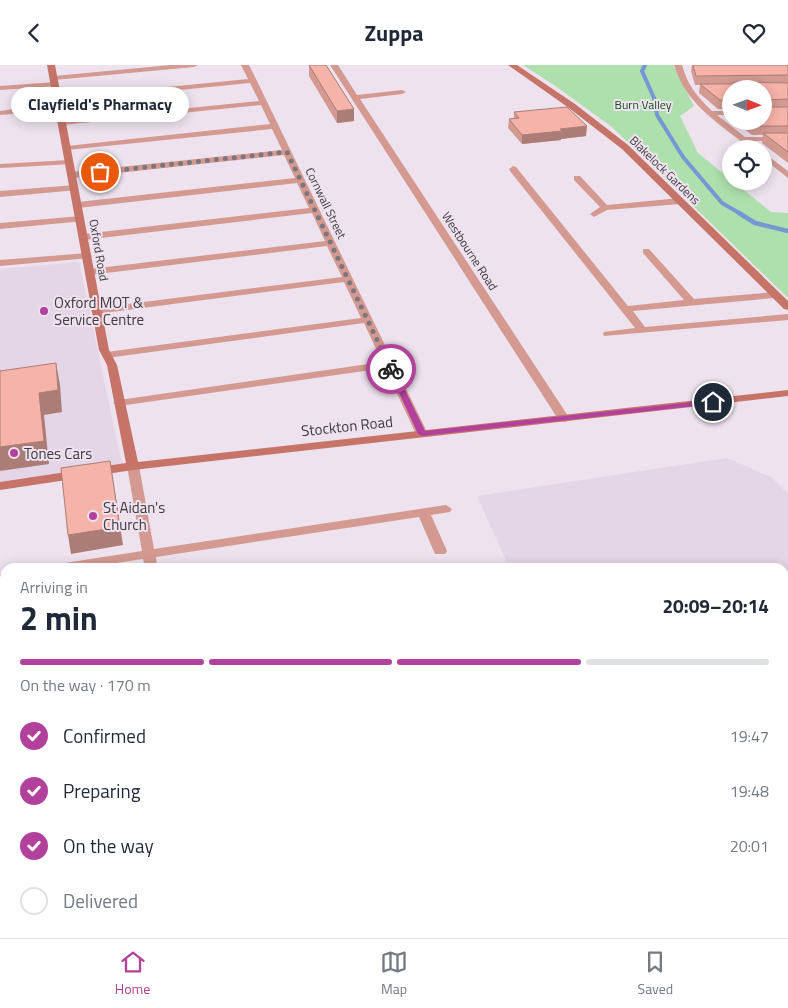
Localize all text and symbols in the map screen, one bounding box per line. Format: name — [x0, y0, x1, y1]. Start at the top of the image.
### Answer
text: Zuppa — [365, 16, 423, 50]
icon: back — [20, 19, 48, 47]
icon: heart — [740, 19, 768, 47]
north arrow — [722, 80, 772, 130]
map controls — [722, 80, 772, 190]
callout: Clayfield's Pharmacy — [11, 87, 189, 122]
text: Clayfield's Pharmacy — [28, 92, 172, 116]
park label: Burn Valley — [615, 95, 672, 114]
street label: Blakelock Gardens — [625, 131, 705, 209]
button: locate — [722, 140, 772, 190]
pin — [79, 151, 121, 193]
icon: bag — [86, 158, 114, 186]
street label: Cornwall Street — [300, 164, 352, 243]
street label: Westbourne Road — [437, 208, 503, 294]
street label: Oxford Road — [84, 218, 114, 282]
place label: Oxford MOT & Service Centre — [54, 291, 144, 331]
marker: Oxford MOT & Service Centre — [38, 305, 50, 317]
courier — [366, 344, 416, 394]
icon: bike — [377, 355, 405, 383]
pin — [692, 381, 734, 423]
icon: home — [699, 388, 727, 416]
street label: Stockton Road — [300, 410, 394, 442]
place label: Tones Cars — [24, 442, 92, 465]
marker: Tones Cars — [8, 447, 20, 459]
place label: St Aidan's Church — [103, 496, 165, 536]
marker: St Aidan's Church — [87, 510, 99, 522]
text: Arriving in — [20, 575, 88, 599]
text: 20:09–20:14 — [662, 591, 769, 620]
text: 2 min — [20, 594, 98, 642]
text: On the way · 170 m — [20, 673, 151, 697]
text: Confirmed — [63, 721, 146, 750]
icon: check — [20, 722, 48, 750]
text: 19:47 — [730, 724, 769, 748]
text: Preparing — [63, 776, 140, 805]
icon: check — [20, 777, 48, 805]
text: 19:48 — [730, 779, 769, 803]
text: On the way — [63, 831, 154, 860]
icon: check — [20, 832, 48, 860]
text: 20:01 — [730, 834, 769, 858]
text: Delivered — [63, 886, 138, 915]
tab: Home — [115, 948, 150, 999]
tab: Map — [380, 948, 408, 999]
tab: Saved — [638, 948, 673, 999]

